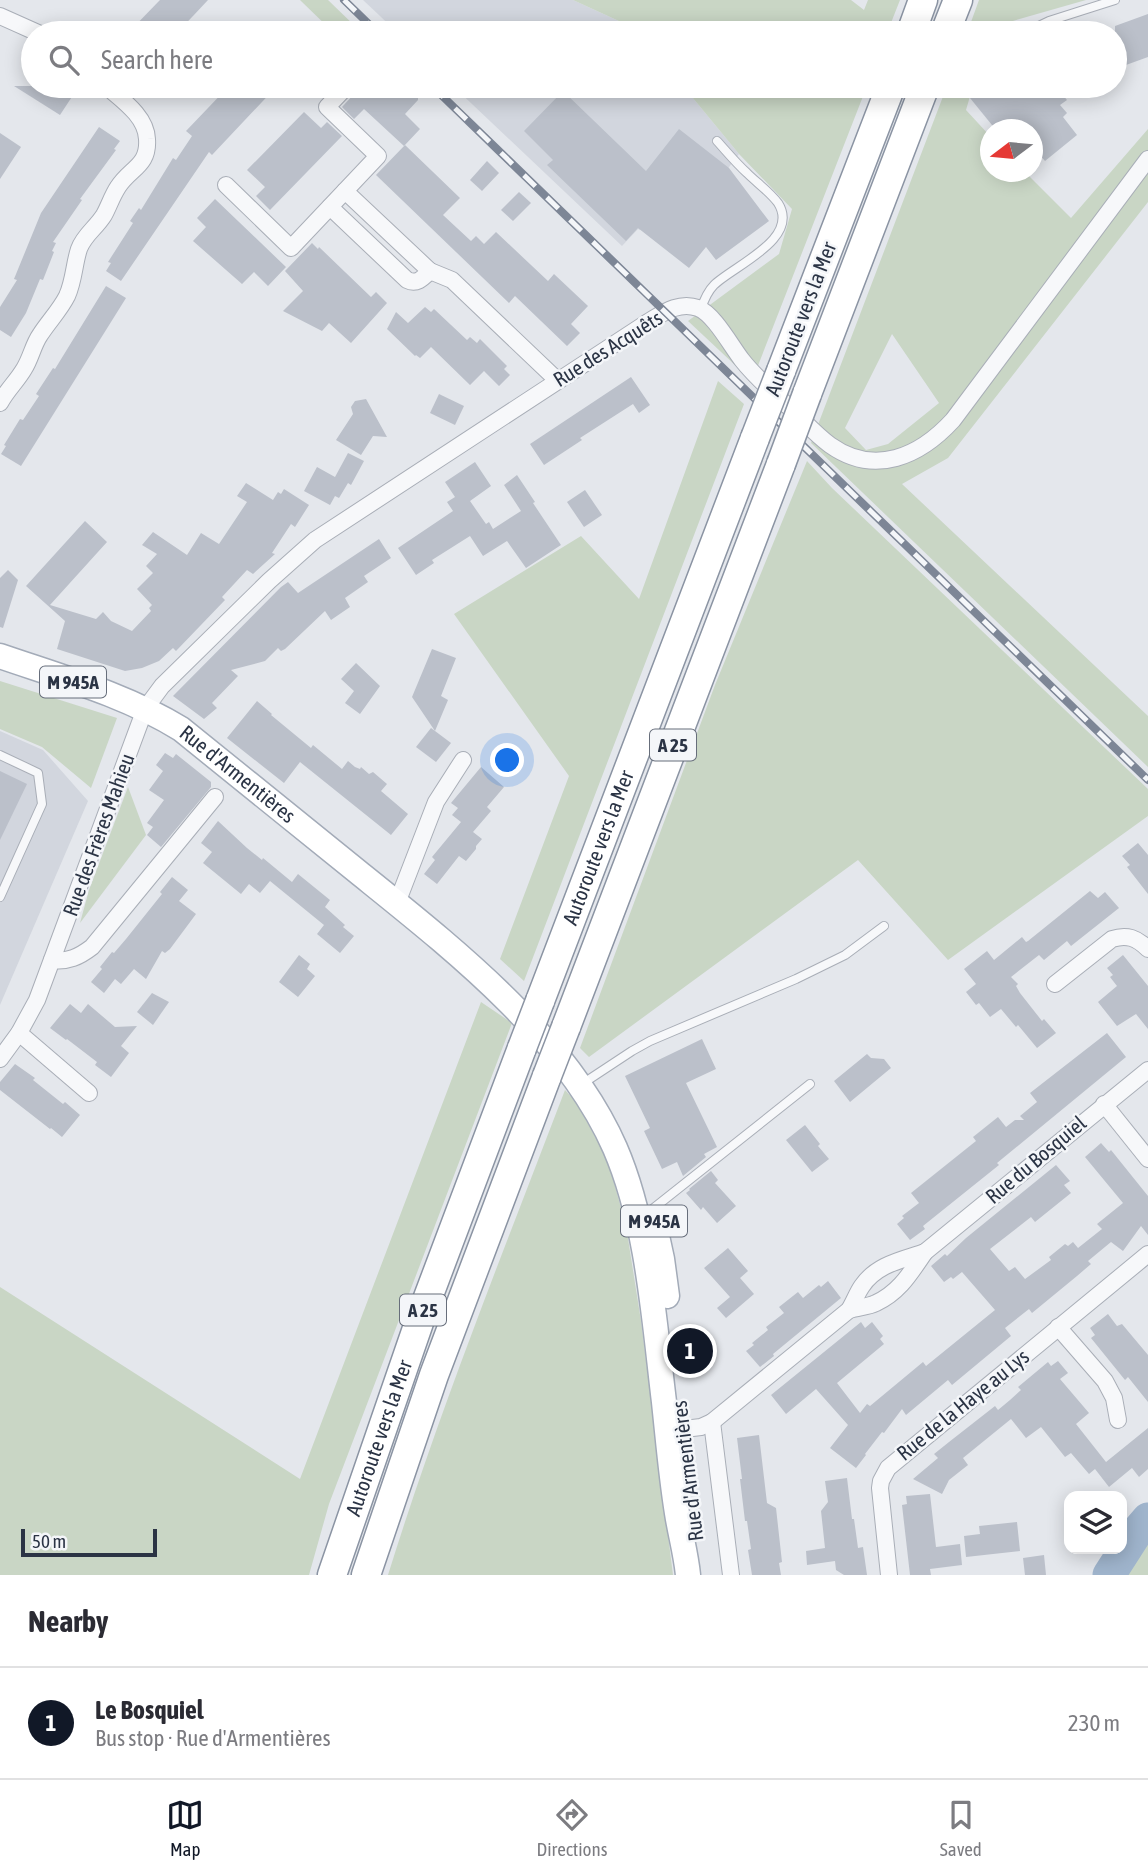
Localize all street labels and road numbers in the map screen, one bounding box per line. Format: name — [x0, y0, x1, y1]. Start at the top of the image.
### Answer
street label: Autoroute vers la Mer — [760, 237, 841, 399]
street label: Rue des Acquêts — [549, 305, 666, 391]
road number: M 945A — [40, 666, 106, 698]
street label: Rue d'Armentières — [175, 720, 301, 827]
road number: A 25 — [650, 730, 696, 760]
street label: Rue des Frères Mahieu — [58, 750, 139, 919]
street label: Autoroute vers la Mer — [557, 766, 638, 928]
street label: Rue du Bosquiel — [980, 1110, 1091, 1208]
road number: M 945A — [621, 1205, 687, 1236]
road number: A 25 — [400, 1294, 446, 1326]
street label: Rue de la Haye au Lys — [892, 1344, 1033, 1465]
street label: Autoroute vers la Mer — [340, 1356, 416, 1519]
street label: Rue d'Armentières — [666, 1400, 708, 1543]

